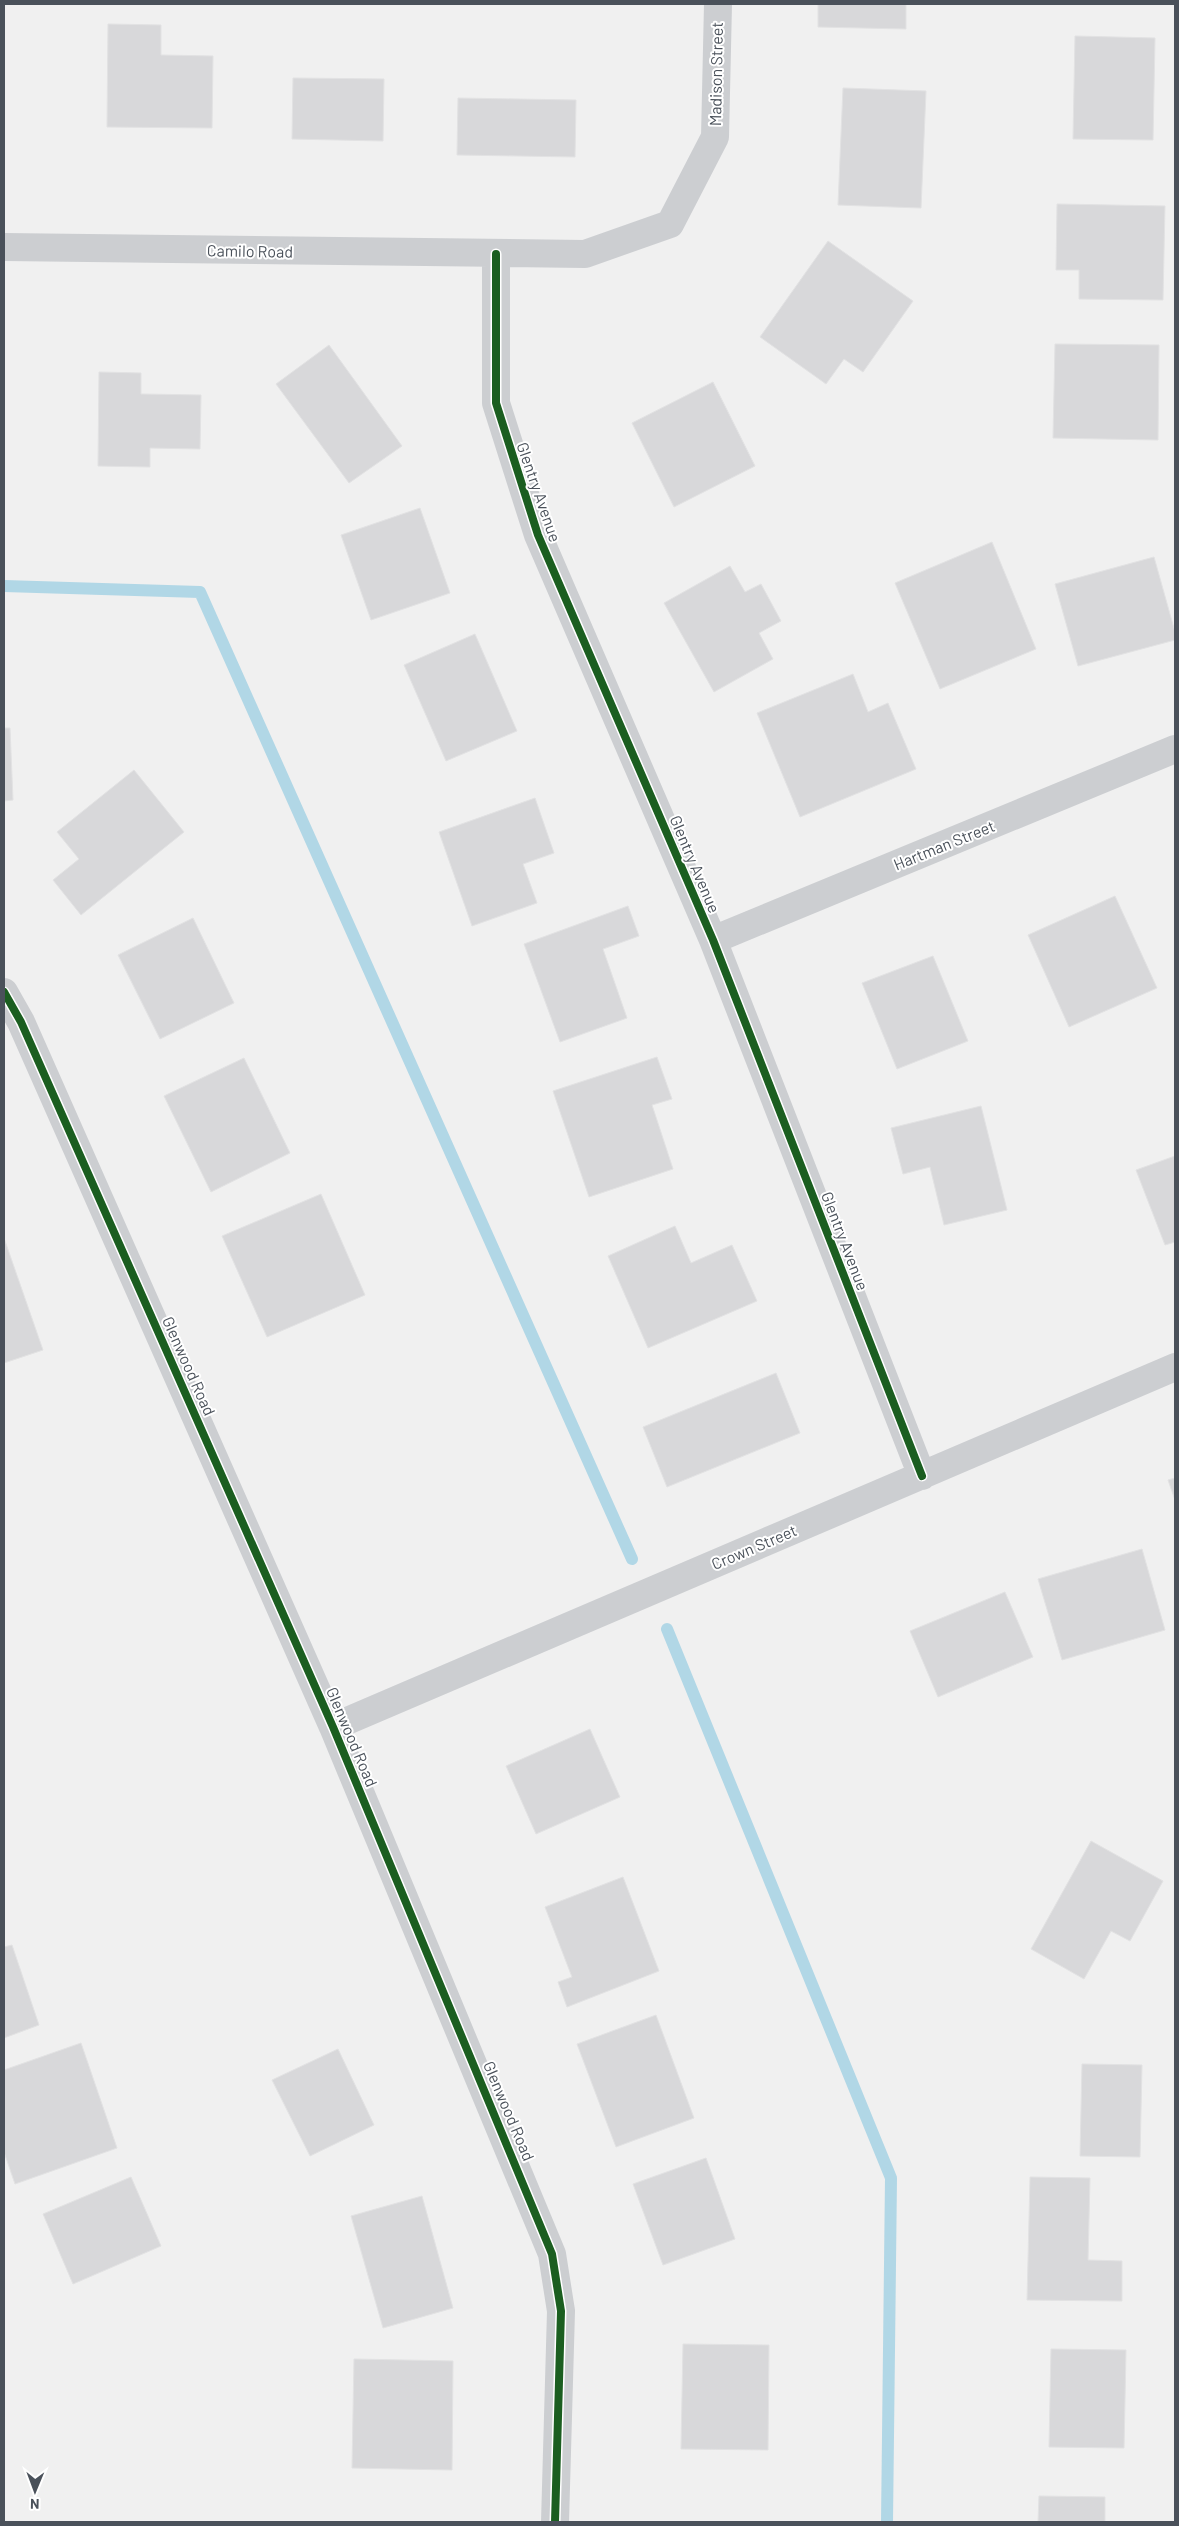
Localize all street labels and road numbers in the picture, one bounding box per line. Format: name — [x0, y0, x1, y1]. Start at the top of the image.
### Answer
street label: Madison Street — [705, 22, 726, 126]
street label: Camilo Road — [207, 240, 293, 261]
street label: Glentry Avenue — [514, 439, 565, 544]
street label: Glentry Avenue — [666, 812, 725, 915]
street label: Hartman Street — [890, 816, 997, 873]
street label: Glentry Avenue — [818, 1189, 873, 1293]
street label: Glenwood Road — [159, 1313, 220, 1418]
street label: Crown Street — [708, 1520, 799, 1573]
street label: Glenwood Road — [323, 1684, 382, 1790]
street label: Glenwood Road — [480, 2058, 539, 2164]

